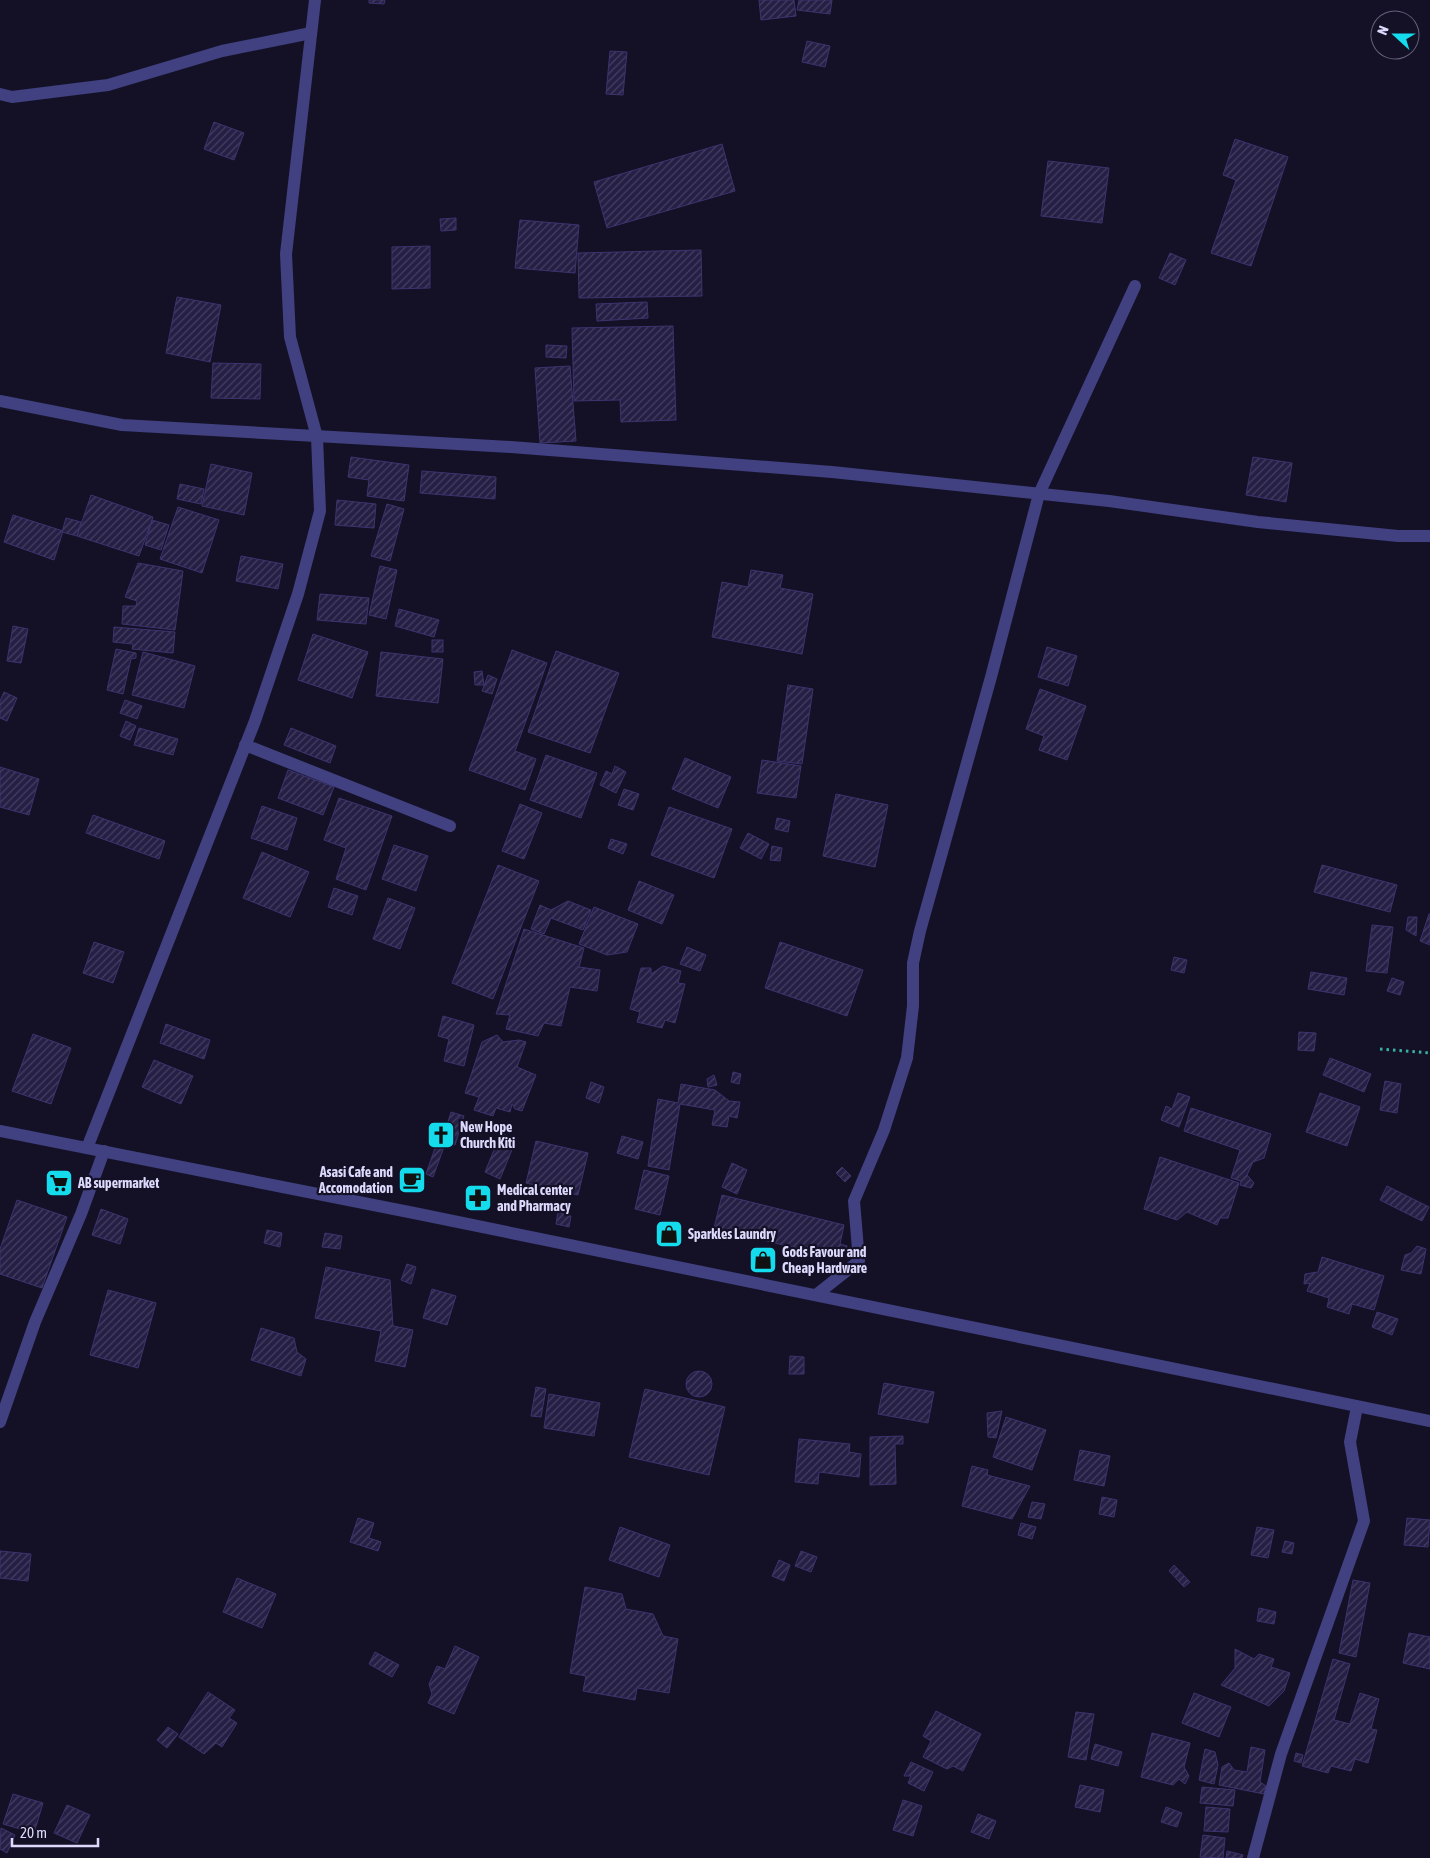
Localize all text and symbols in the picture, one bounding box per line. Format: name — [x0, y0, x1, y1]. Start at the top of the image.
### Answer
north arrow — [1370, 10, 1420, 60]
text: N — [1374, 24, 1392, 37]
place label: New Hope Church Kiti — [460, 1119, 515, 1151]
church icon: New Hope Church Kiti — [426, 1120, 456, 1150]
place label: Asasi Cafe and Accomodation — [318, 1164, 393, 1196]
cafe icon: Asasi Cafe and Accomodation — [397, 1165, 427, 1195]
supermarket icon: AB supermarket — [44, 1168, 74, 1198]
place label: AB supermarket — [77, 1175, 159, 1191]
place label: Medical center and Pharmacy — [497, 1182, 573, 1214]
pharmacy icon: Medical center and Pharmacy — [463, 1183, 493, 1213]
shop icon: Sparkles Laundry — [654, 1219, 684, 1249]
place label: Sparkles Laundry — [688, 1226, 776, 1242]
place label: Gods Favour and Cheap Hardware — [782, 1244, 867, 1276]
shop icon: Gods Favour and Cheap Hardware — [748, 1245, 778, 1275]
scale bar — [12, 1816, 99, 1848]
text: 20 m — [20, 1824, 47, 1841]

